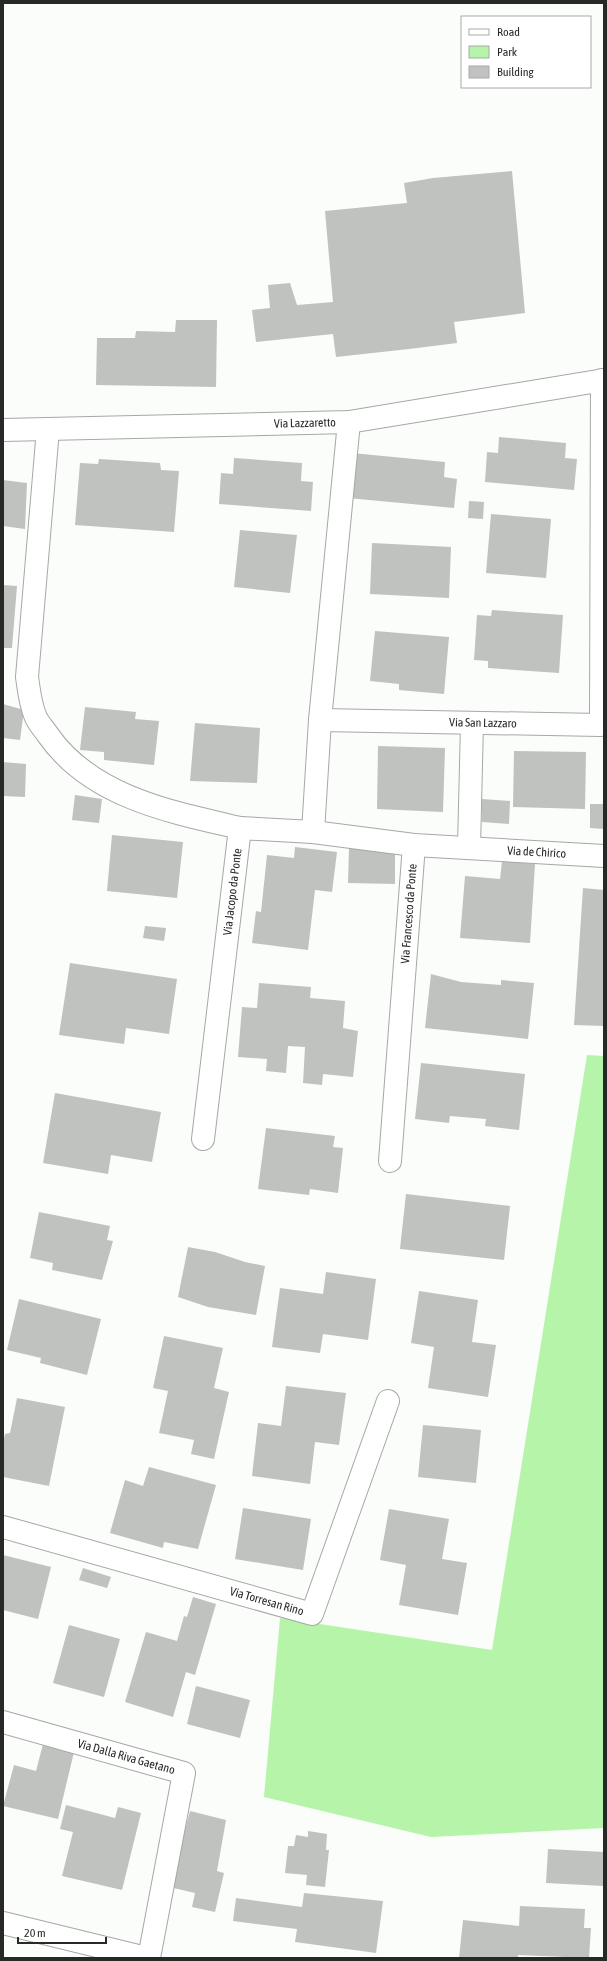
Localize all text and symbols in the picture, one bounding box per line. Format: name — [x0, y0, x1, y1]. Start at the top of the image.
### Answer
legend — [461, 16, 591, 88]
text: Road — [497, 25, 520, 39]
text: Park — [497, 45, 518, 59]
text: Building — [497, 65, 535, 79]
street label: Via Lazzaretto — [274, 415, 336, 431]
street label: Via San Lazzaro — [449, 715, 517, 731]
street label: Via de Chirico — [507, 843, 567, 861]
street label: Via Jacopo da Ponte — [220, 848, 245, 936]
street label: Via Francesco da Ponte — [398, 863, 420, 964]
street label: Via Torresan Rino — [228, 1584, 306, 1618]
street label: Via Dalla Riva Gaetano — [76, 1736, 177, 1777]
scale bar — [18, 1919, 106, 1945]
text: 20 m — [24, 1926, 46, 1940]

